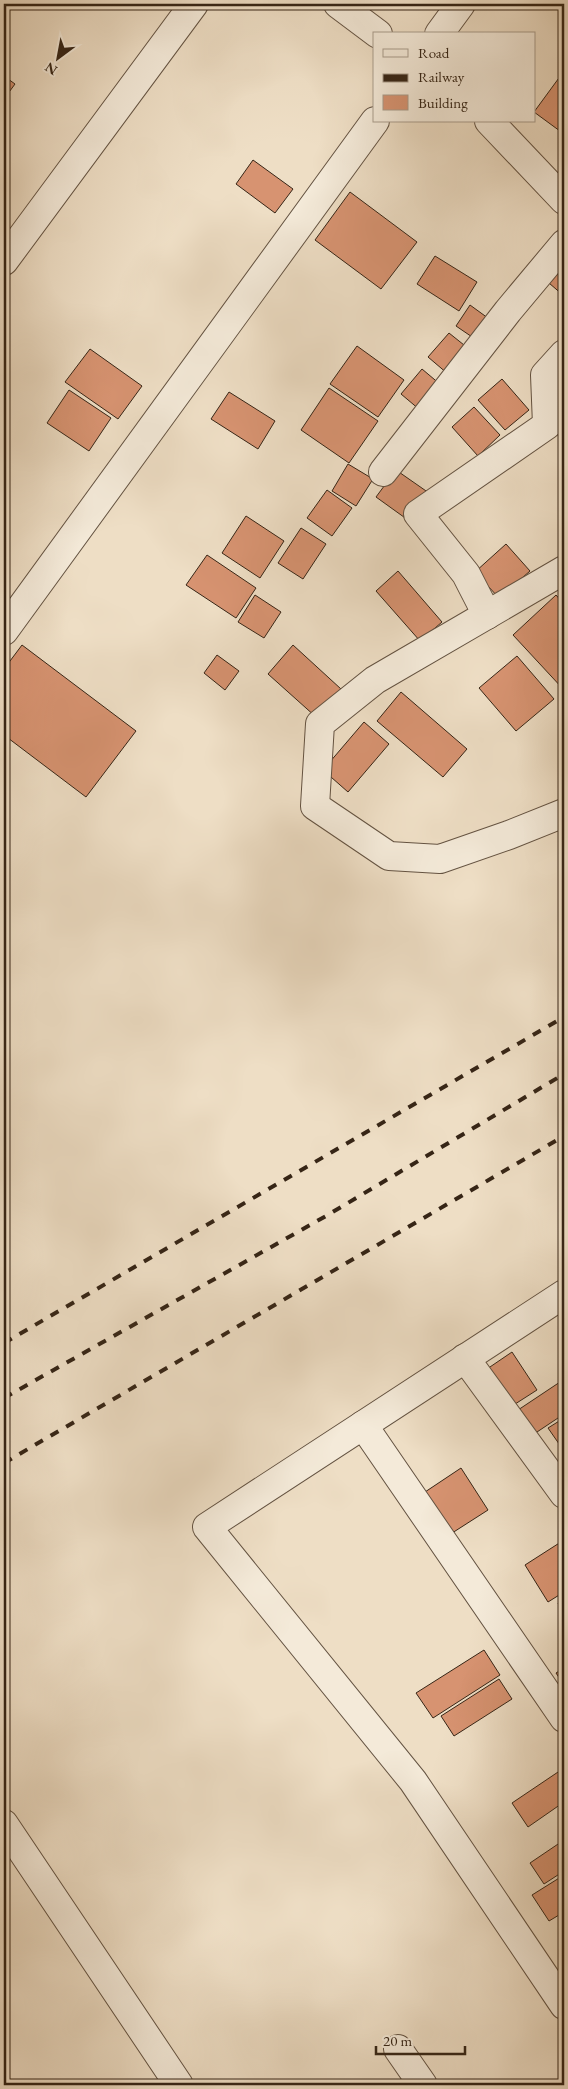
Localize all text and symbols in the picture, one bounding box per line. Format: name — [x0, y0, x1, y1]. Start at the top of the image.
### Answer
north arrow — [32, 32, 82, 82]
legend — [373, 32, 536, 122]
text: Road — [418, 43, 450, 62]
text: N — [41, 58, 61, 80]
text: Railway — [418, 67, 465, 86]
text: Building — [418, 93, 468, 112]
scale bar — [376, 2024, 464, 2056]
text: 20 m — [383, 2031, 412, 2050]

